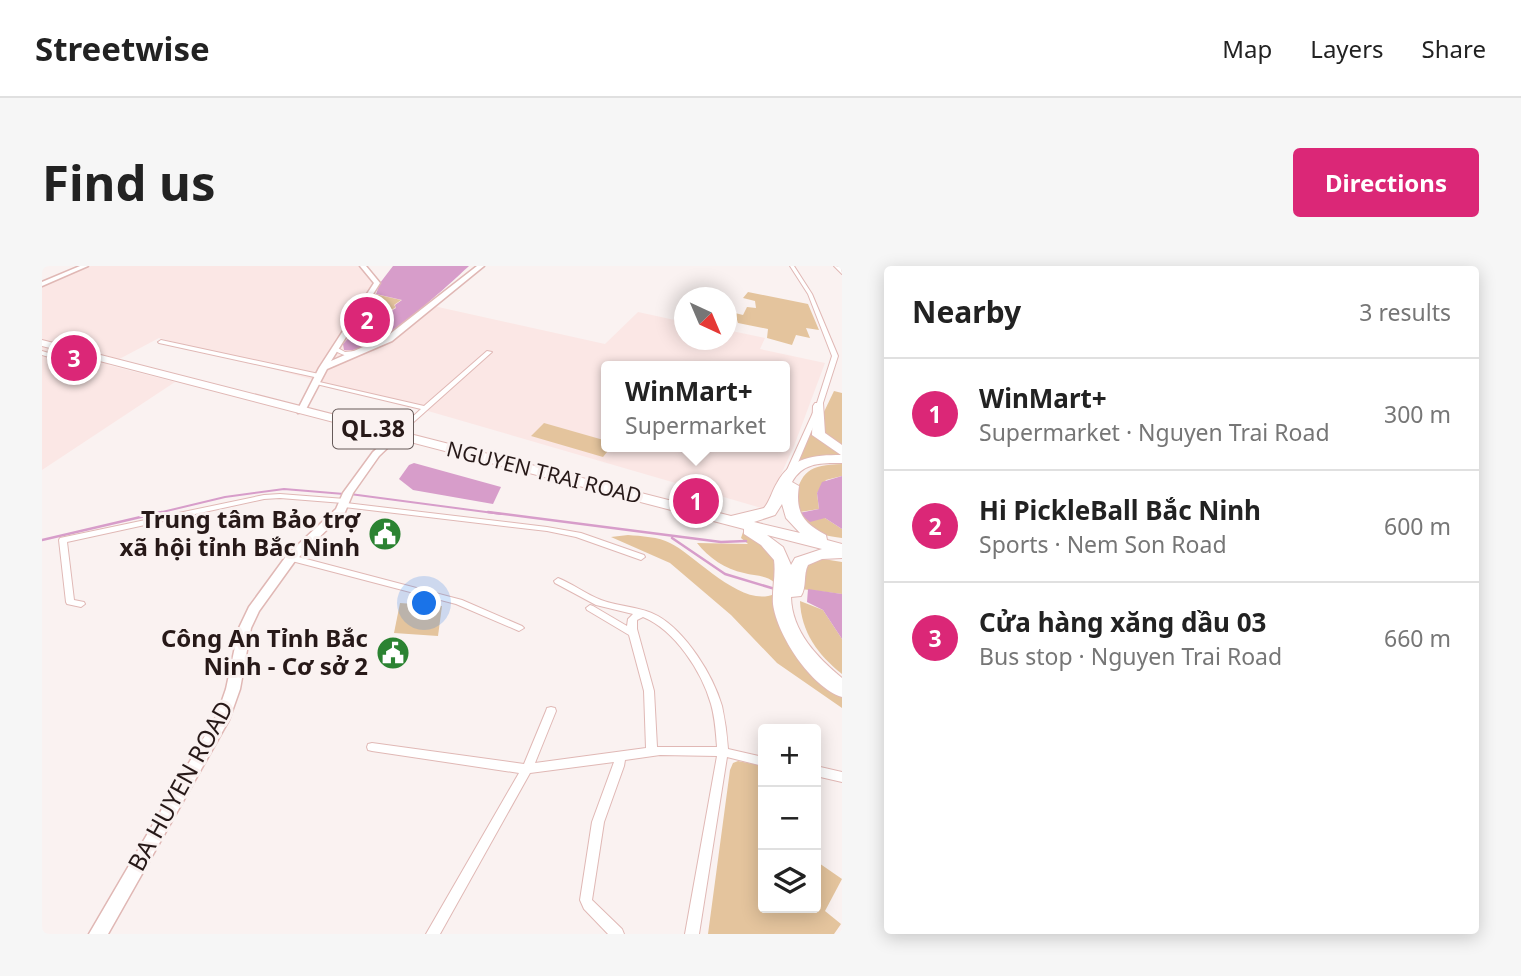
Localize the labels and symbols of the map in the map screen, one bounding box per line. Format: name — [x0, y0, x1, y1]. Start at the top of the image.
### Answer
north arrow — [674, 287, 737, 350]
pin: 2 — [344, 294, 390, 346]
pin: 3 — [51, 332, 97, 384]
road number: QL.38 — [333, 410, 413, 448]
street label: NGUYEN TRAI ROAD — [444, 434, 645, 510]
pin: 1 — [673, 475, 719, 527]
place label: Trung tâm Bảo trợ xã hội tỉnh Bắc Ninh — [120, 502, 362, 563]
public building icon: Trung tâm Bảo trợ xã hội tỉnh Bắc Ninh — [366, 515, 404, 553]
your location — [407, 586, 441, 620]
place label: Công An Tỉnh Bắc Ninh - Cơ sở 2 — [161, 621, 368, 682]
public building icon: Công An Tỉnh Bắc Ninh - Cơ sở 2 — [374, 634, 412, 672]
street label: BA HUYEN ROAD — [119, 694, 240, 876]

